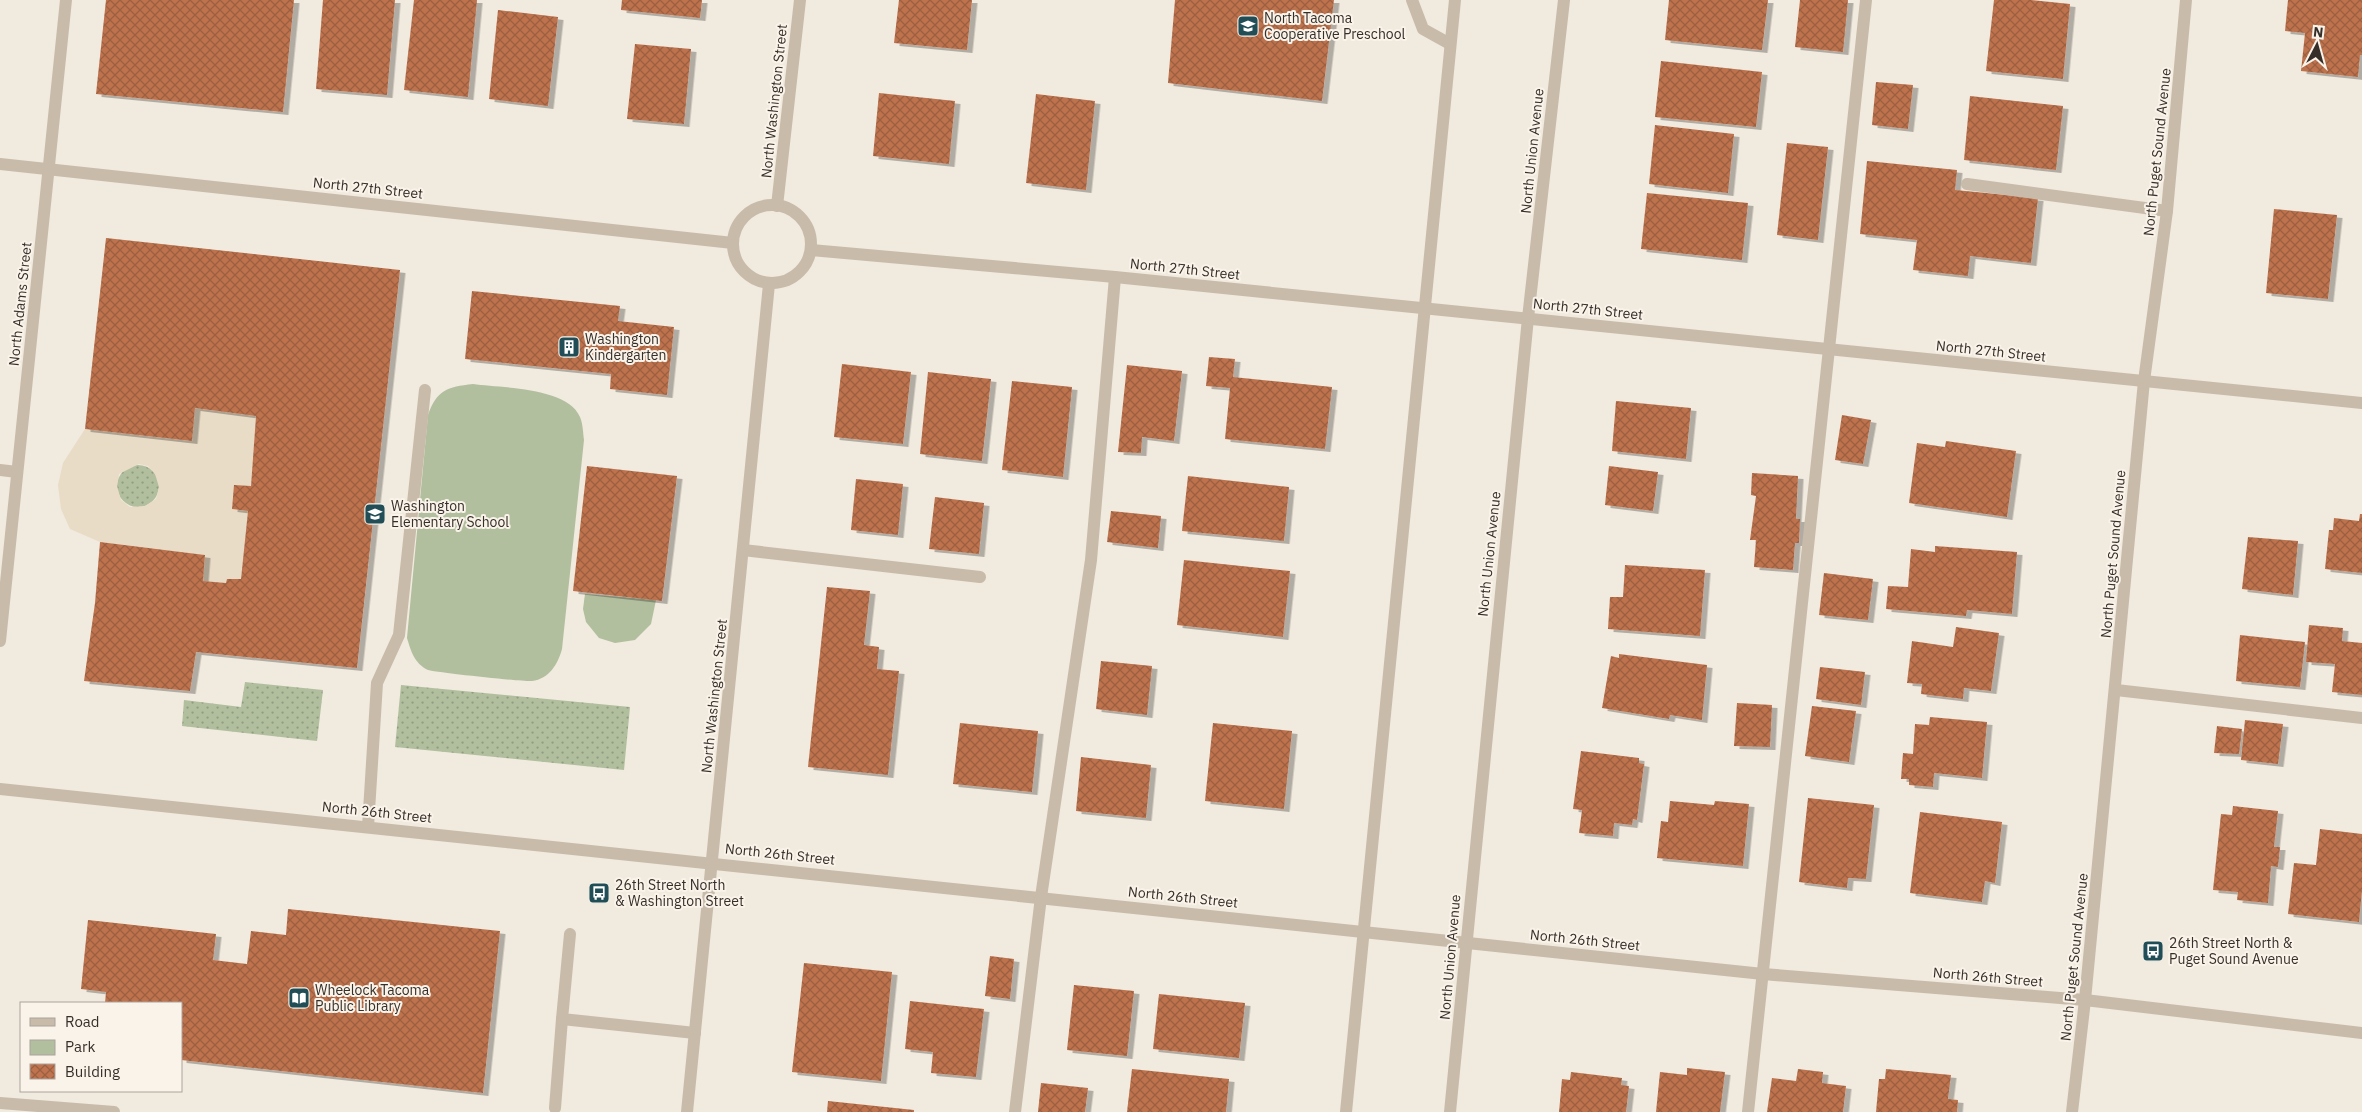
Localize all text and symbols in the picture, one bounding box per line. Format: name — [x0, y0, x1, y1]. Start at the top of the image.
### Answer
place label: North Tacoma Cooperative Preschool — [1264, 9, 1406, 43]
school or university icon: North Tacoma Cooperative Preschool — [1236, 14, 1260, 38]
north arrow — [2292, 20, 2342, 70]
street label: North Washington Street — [757, 23, 791, 179]
text: N — [2312, 23, 2324, 42]
street label: North Puget Sound Avenue — [2139, 67, 2175, 237]
street label: North Union Avenue — [1516, 87, 1548, 215]
street label: North 27th Street — [312, 173, 424, 203]
street label: North Adams Street — [5, 241, 35, 367]
street label: North 27th Street — [1129, 254, 1241, 284]
street label: North 27th Street — [1532, 294, 1644, 324]
place label: Washington Kindergarten — [585, 330, 666, 364]
building icon: Washington Kindergarten — [557, 335, 581, 359]
street label: North 27th Street — [1935, 336, 2047, 366]
street label: North Puget Sound Avenue — [2097, 469, 2129, 639]
street label: North Union Avenue — [1473, 490, 1505, 618]
place label: Washington Elementary School — [391, 497, 509, 531]
school or university icon: Washington Elementary School — [363, 502, 387, 526]
street label: North Washington Street — [697, 618, 731, 774]
street label: North 26th Street — [321, 797, 433, 827]
street label: North 26th Street — [724, 839, 836, 869]
street label: North Puget Sound Avenue — [2056, 872, 2092, 1042]
place label: 26th Street North & Washington Street — [615, 876, 744, 910]
bus stop icon: 26th Street North & Washington Street — [587, 881, 611, 905]
street label: North 26th Street — [1127, 882, 1239, 912]
street label: North Union Avenue — [1436, 893, 1464, 1020]
street label: North 26th Street — [1529, 925, 1641, 955]
place label: 26th Street North & Puget Sound Avenue — [2169, 934, 2299, 968]
bus stop icon: 26th Street North & Puget Sound Avenue — [2141, 939, 2165, 963]
street label: North 26th Street — [1932, 963, 2044, 991]
place label: Wheelock Tacoma Public Library — [315, 981, 430, 1015]
library icon: Wheelock Tacoma Public Library — [287, 986, 311, 1010]
legend — [20, 1002, 182, 1092]
text: Road — [65, 1012, 100, 1031]
text: Park — [65, 1037, 95, 1056]
text: Building — [65, 1062, 120, 1081]

